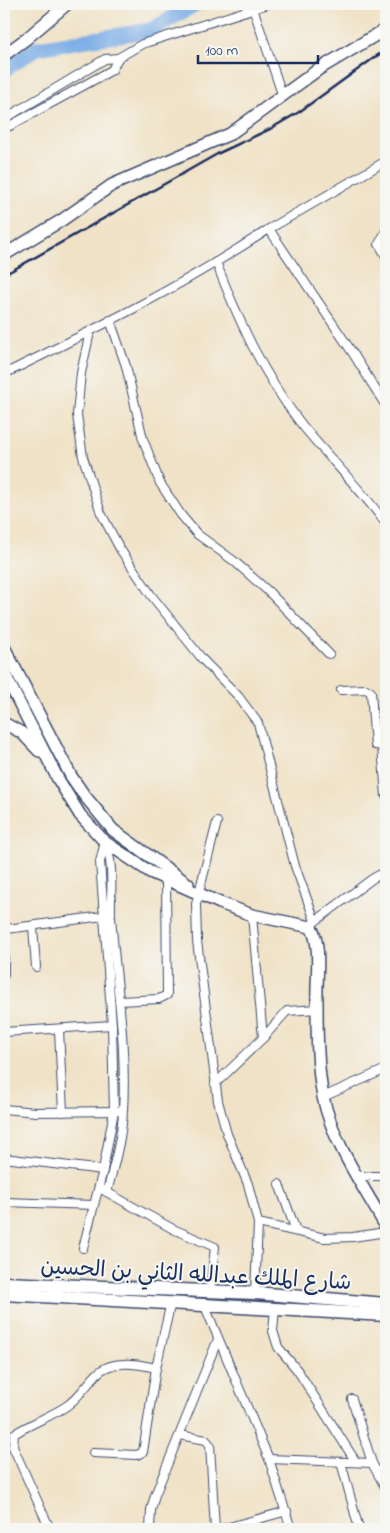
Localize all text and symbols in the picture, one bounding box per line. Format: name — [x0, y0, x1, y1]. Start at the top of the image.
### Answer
scale bar — [198, 32, 318, 64]
text: 100 m — [205, 40, 238, 62]
street label: شارع الملك عبدالله الثاني بن الحسين — [40, 1252, 352, 1301]

